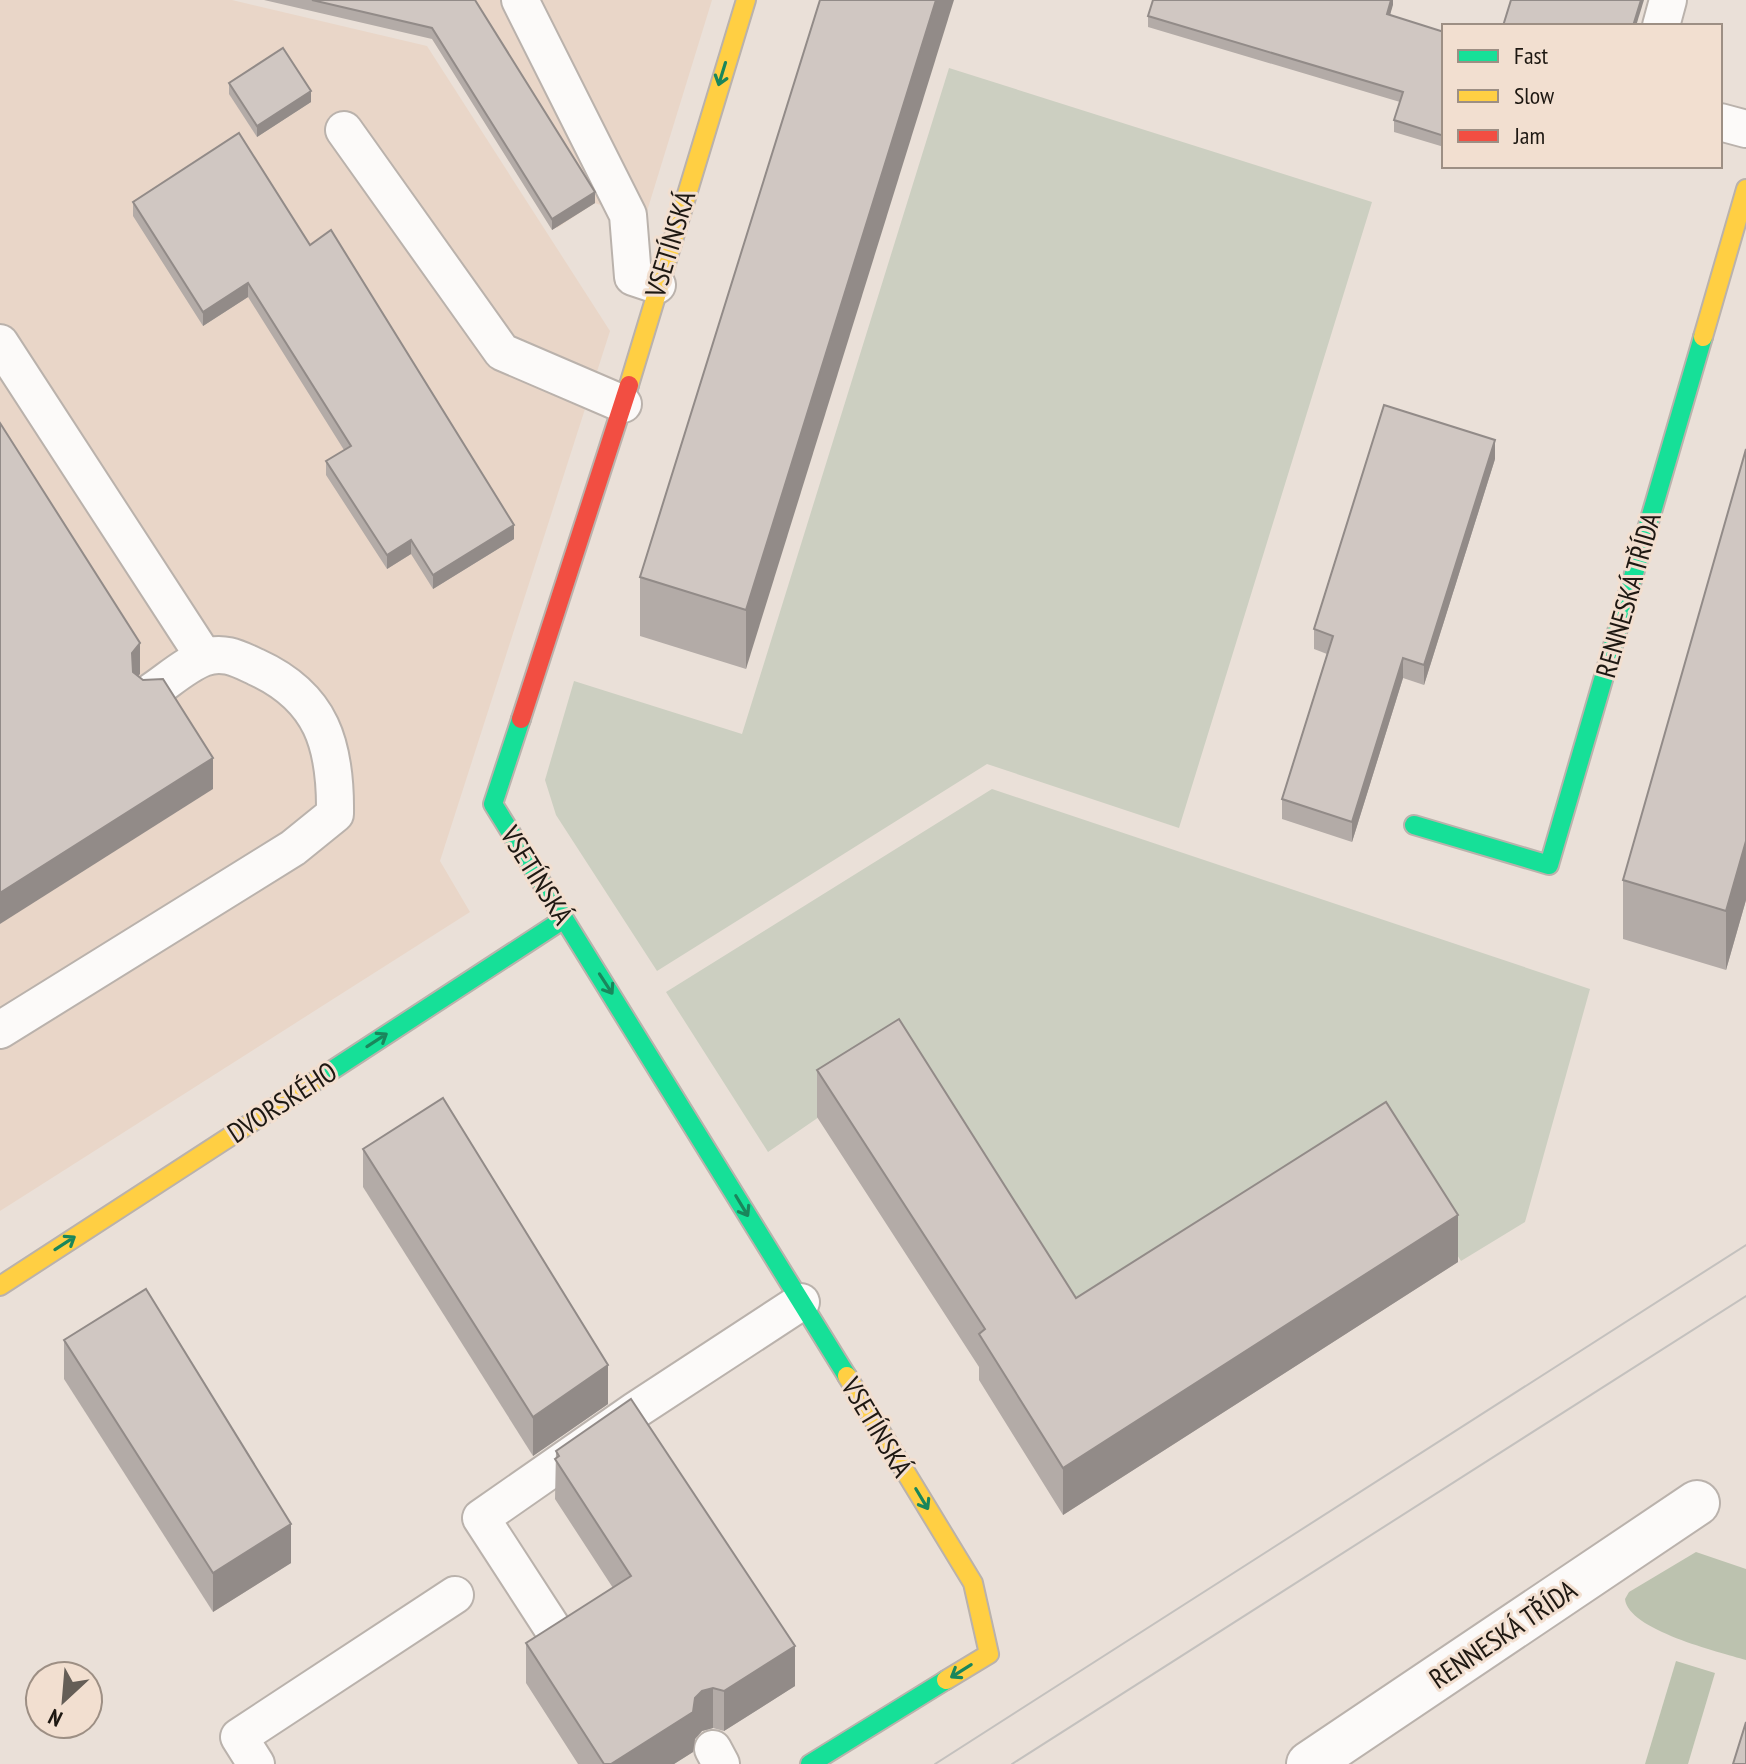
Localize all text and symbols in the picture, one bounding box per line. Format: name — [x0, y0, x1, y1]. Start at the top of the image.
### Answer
legend — [1442, 24, 1722, 168]
text: Fast — [1514, 40, 1549, 71]
one-way arrow — [714, 62, 729, 87]
text: Slow — [1514, 80, 1555, 111]
text: Jam — [1513, 120, 1545, 151]
street label: VSETÍNSKÁ — [636, 185, 703, 303]
street label: RENNESKÁ TŘÍDA — [1586, 507, 1669, 682]
street label: VSETÍNSKÁ — [492, 818, 583, 932]
one-way arrow — [598, 973, 615, 995]
one-way arrow — [365, 1031, 388, 1047]
street label: DVORSKÉHO — [220, 1052, 344, 1151]
one-way arrow — [735, 1194, 751, 1217]
one-way arrow — [54, 1235, 76, 1251]
street label: VSETÍNSKÁ — [833, 1369, 922, 1484]
one-way arrow — [913, 1488, 930, 1510]
street label: RENNESKÁ TŘÍDA — [1422, 1570, 1584, 1696]
north arrow — [24, 1660, 104, 1740]
one-way arrow — [950, 1664, 973, 1680]
text: N — [44, 1703, 67, 1733]

